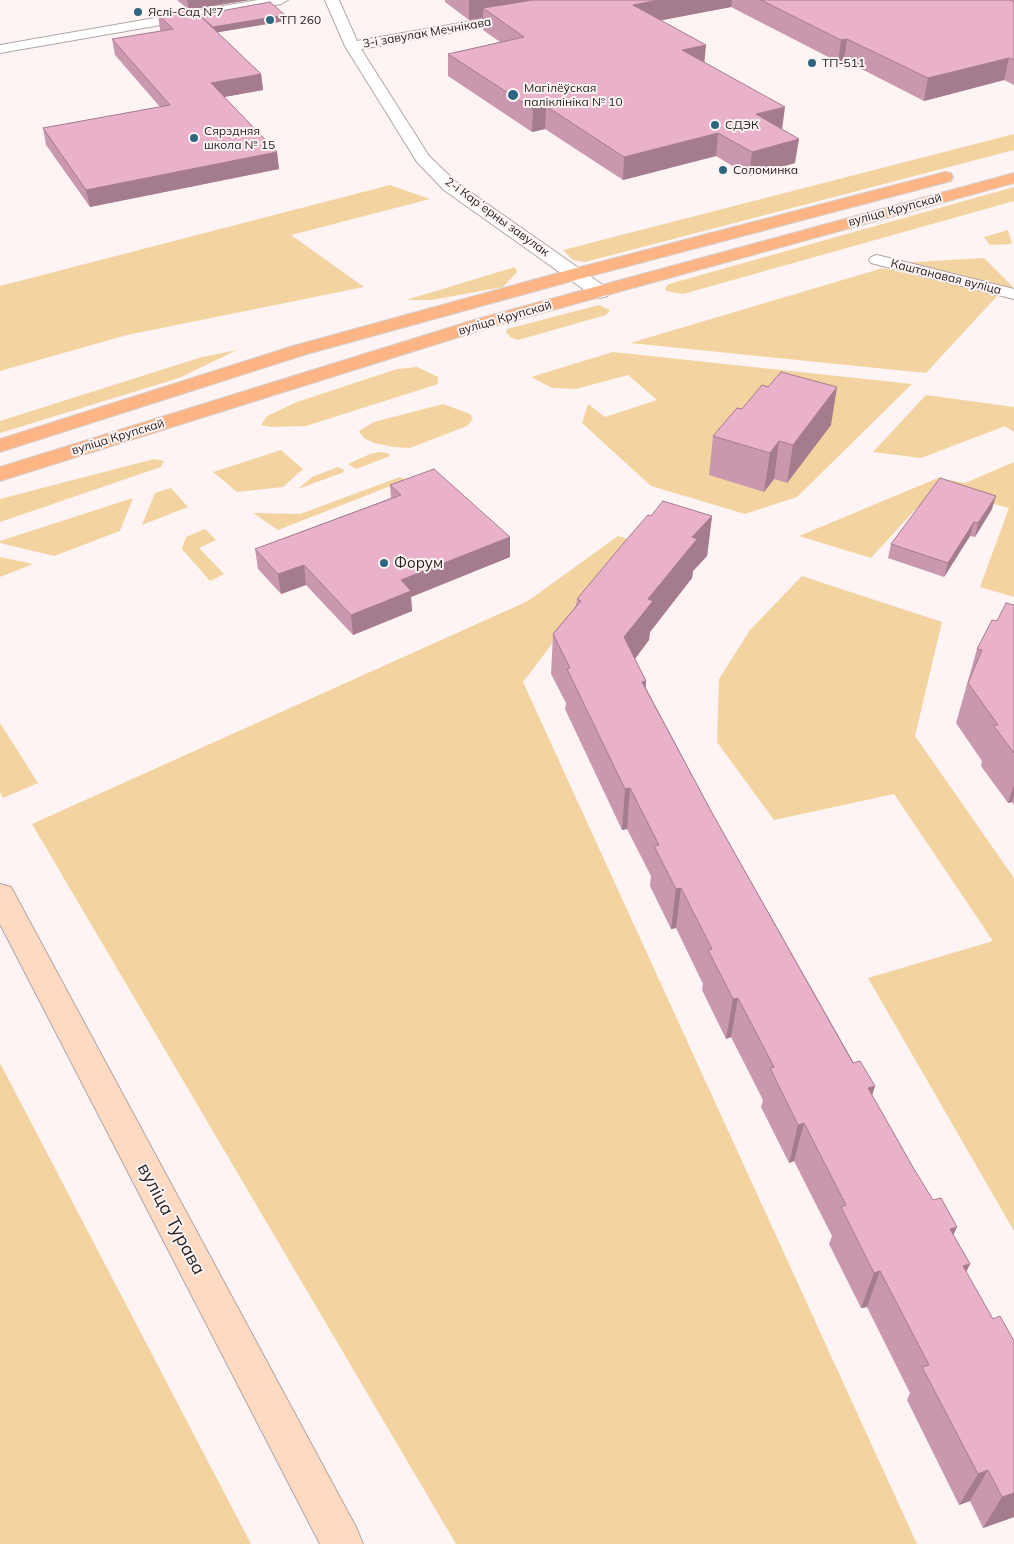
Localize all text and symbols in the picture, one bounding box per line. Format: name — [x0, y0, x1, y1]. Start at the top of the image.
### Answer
place label: Яслі-Сад №7 — [148, 5, 224, 19]
marker: Яслі-Сад №7 — [132, 6, 144, 18]
place label: ТП 260 — [280, 13, 321, 27]
marker: ТП 260 — [264, 14, 276, 26]
street label: 3-і завулак Мечнікава — [362, 15, 492, 51]
place label: ТП-511 — [822, 56, 865, 70]
marker: ТП-511 — [806, 57, 818, 69]
place label: Магілёўская паліклініка № 10 — [524, 81, 623, 109]
marker: Магілёўская паліклініка № 10 — [506, 88, 520, 102]
place label: СДЭК — [725, 118, 759, 132]
marker: СДЭК — [709, 119, 721, 131]
place label: Сярэдняя школа № 15 — [204, 124, 275, 152]
marker: Сярэдняя школа № 15 — [188, 132, 200, 144]
place label: Соломинка — [733, 163, 798, 177]
marker: Соломинка — [717, 164, 729, 176]
street label: 2-і Карʼерны завулак — [442, 174, 552, 260]
street label: вуліца Крупскай — [847, 191, 943, 229]
street label: Каштанавая вуліца — [889, 256, 1003, 298]
street label: вуліца Крупскай — [457, 298, 553, 338]
street label: вуліца Крупскай — [70, 416, 166, 458]
place label: Форум — [394, 554, 443, 572]
marker: Форум — [378, 557, 390, 569]
street label: вуліца Турава — [133, 1160, 209, 1278]

